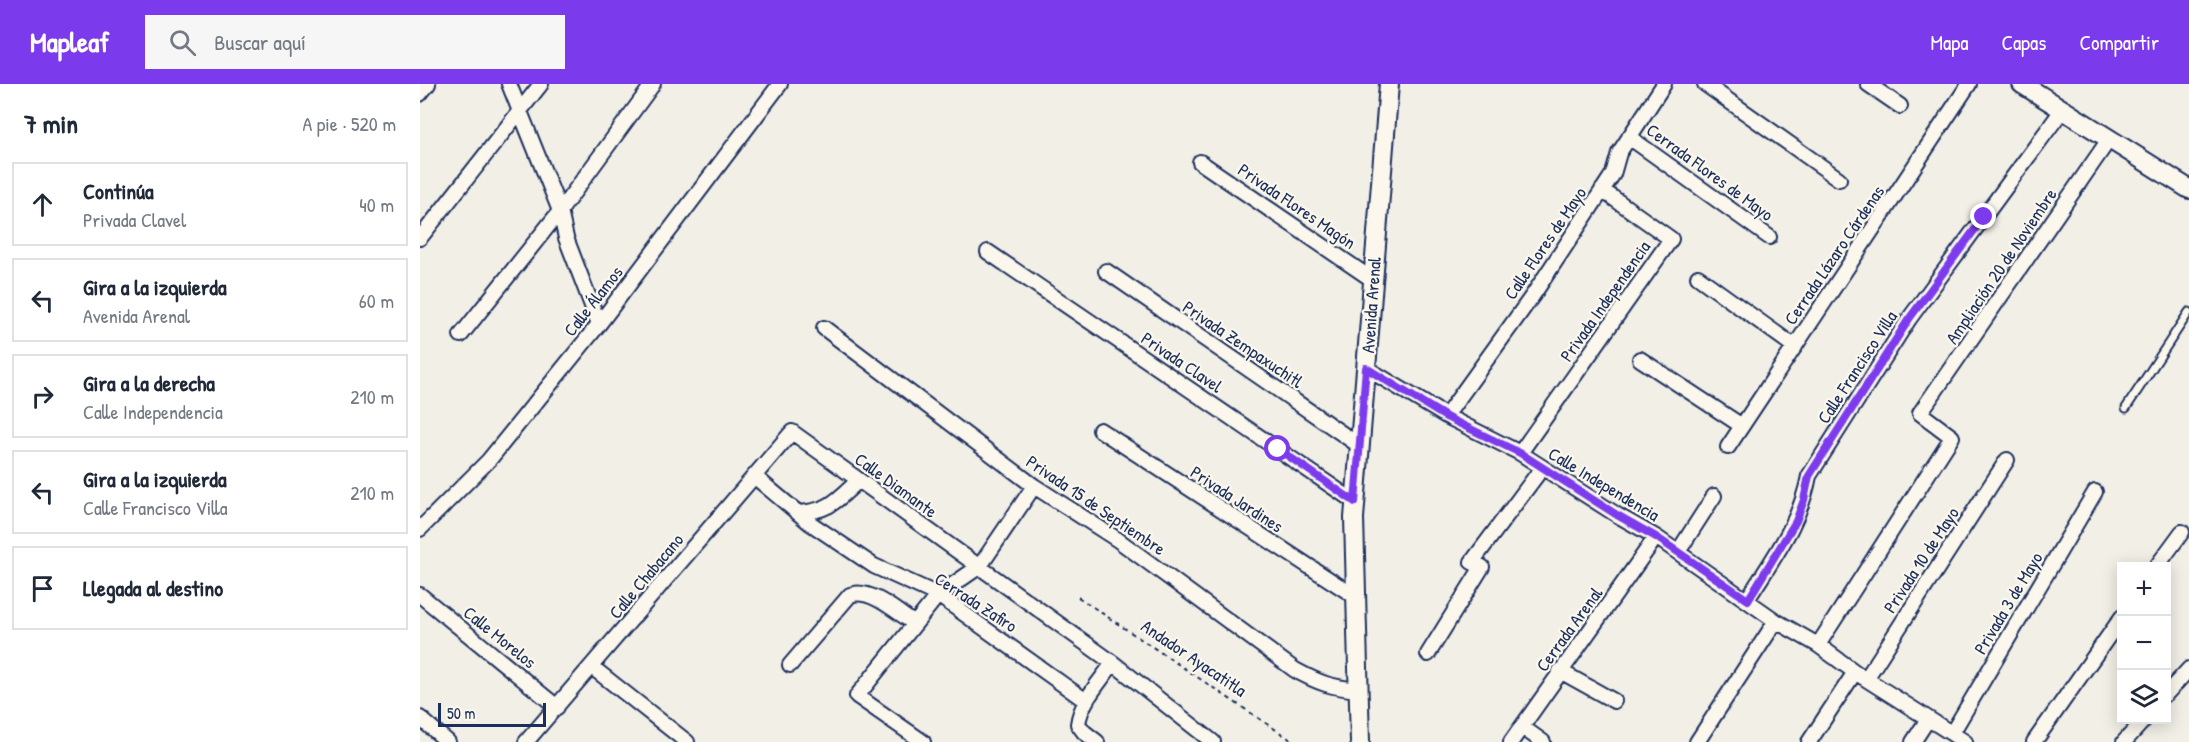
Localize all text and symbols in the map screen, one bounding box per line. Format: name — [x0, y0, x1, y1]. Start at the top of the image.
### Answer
search box — [145, 15, 565, 69]
text: Mapleaf — [30, 23, 109, 61]
icon: search — [166, 26, 199, 59]
text: Buscar aquí — [214, 27, 306, 57]
text: Mapa — [1930, 28, 1968, 57]
text: Capas — [2001, 28, 2046, 57]
text: Compartir — [2079, 28, 2159, 57]
text: 7 min — [24, 106, 78, 141]
text: A pie · 520 m — [302, 110, 396, 137]
street label: Cerrada Flores de Mayo — [1642, 117, 1778, 227]
street label: Privada Flores Magón — [1233, 157, 1361, 255]
text: Continúa — [83, 176, 154, 206]
street label: Cerrada Lázaro Cárdenas — [1778, 180, 1890, 330]
street label: Calle Flores de Mayo — [1498, 182, 1592, 304]
street label: Ampliación 20 de Noviembre — [1939, 183, 2063, 349]
icon: ahead — [26, 188, 59, 221]
text: 40 m — [359, 191, 394, 218]
route end — [1970, 203, 1996, 229]
text: Privada Clavel — [83, 206, 186, 233]
street label: Privada Independencia — [1554, 236, 1656, 366]
street label: Avenida Arenal — [1355, 256, 1387, 354]
street label: Calle Álamos — [558, 261, 628, 341]
text: Gira a la izquierda — [83, 272, 227, 302]
icon: left — [26, 284, 59, 317]
text: 60 m — [359, 287, 394, 314]
street label: Privada Zempaxuchitl — [1178, 294, 1308, 394]
text: Avenida Arenal — [83, 302, 190, 329]
street label: Calle Francisco Villa — [1811, 306, 1903, 428]
street label: Privada Clavel — [1136, 326, 1228, 398]
text: Gira a la derecha — [83, 368, 215, 398]
icon: right — [26, 380, 59, 413]
text: 210 m — [350, 383, 394, 410]
text: Calle Independencia — [83, 398, 223, 425]
route start — [1264, 435, 1290, 461]
street label: Calle Independencia — [1544, 441, 1664, 527]
street label: Calle Diamante — [850, 447, 942, 523]
street label: Privada 15 de Septiembre — [1021, 449, 1171, 561]
street label: Privada Jardines — [1186, 460, 1288, 538]
text: Gira a la izquierda — [83, 464, 227, 494]
icon: left — [26, 476, 59, 509]
text: 210 m — [350, 479, 394, 506]
text: Calle Francisco Villa — [83, 494, 228, 521]
street label: Privada 10 de Mayo — [1877, 502, 1965, 618]
street label: Calle Chabacano — [603, 528, 689, 624]
street label: Privada 3 de Mayo — [1968, 547, 2048, 659]
map controls — [2117, 562, 2171, 724]
button: + — [2117, 562, 2171, 616]
street label: Cerrada Zafiro — [930, 566, 1022, 638]
icon: arrive — [26, 572, 59, 605]
text: Llegada al destino — [83, 573, 223, 603]
street label: Cerrada Arenal — [1530, 581, 1608, 676]
street label: Calle Morelos — [458, 600, 542, 674]
street label: Andador Ayacatitla — [1136, 614, 1252, 702]
button: − — [2117, 616, 2171, 670]
button: layers — [2117, 670, 2171, 724]
scale bar — [438, 700, 546, 728]
text: 50 m — [447, 702, 476, 724]

